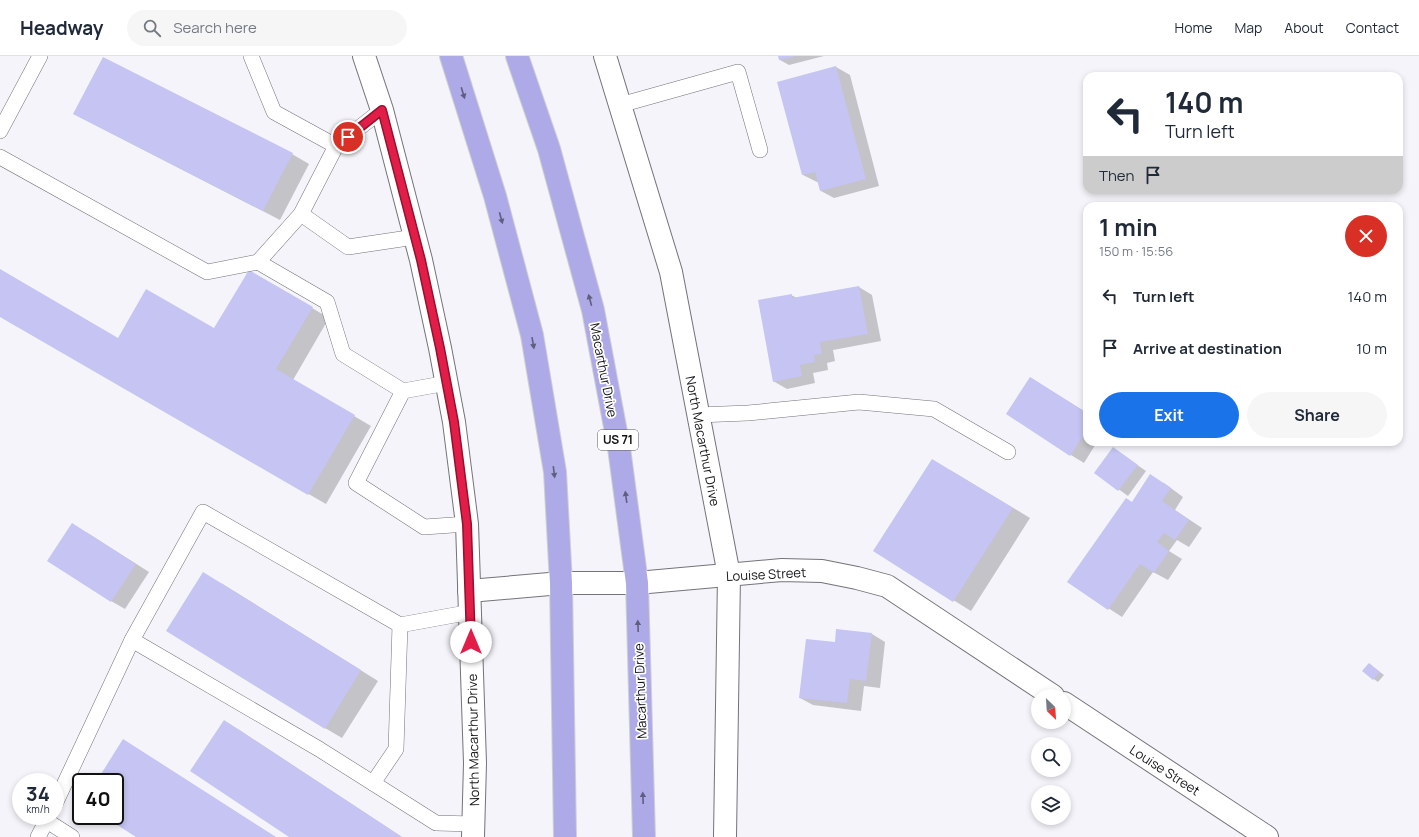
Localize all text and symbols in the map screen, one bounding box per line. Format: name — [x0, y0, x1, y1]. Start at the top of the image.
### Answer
search box — [127, 10, 407, 46]
text: Headway — [20, 15, 103, 41]
icon: search — [141, 17, 163, 39]
text: Search here — [173, 17, 257, 38]
text: Home — [1175, 18, 1212, 37]
text: Map — [1234, 18, 1262, 37]
text: About — [1284, 18, 1324, 37]
text: Contact — [1346, 18, 1399, 37]
text: 140 m — [1165, 83, 1244, 121]
one-way arrow — [460, 88, 466, 100]
icon: left — [1099, 88, 1151, 140]
text: Turn left — [1165, 119, 1235, 143]
pin — [331, 120, 365, 154]
icon: arrive — [337, 126, 359, 148]
icon: arrive — [1142, 164, 1164, 186]
text: Then — [1099, 165, 1134, 186]
text: 1 min — [1099, 210, 1158, 243]
one-way arrow — [498, 211, 504, 224]
button: close — [1345, 215, 1387, 257]
text: 150 m · 15:56 — [1099, 242, 1173, 260]
icon: left — [1099, 285, 1121, 307]
text: Turn left — [1133, 286, 1195, 307]
text: 140 m — [1347, 286, 1387, 307]
one-way arrow — [587, 294, 593, 306]
street label: Macarthur Drive — [586, 321, 622, 419]
one-way arrow — [530, 337, 536, 349]
icon: arrive — [1099, 337, 1121, 359]
text: Arrive at destination — [1133, 338, 1282, 359]
text: 10 m — [1356, 338, 1387, 359]
street label: North Macarthur Drive — [682, 374, 725, 508]
button: Exit — [1099, 392, 1239, 438]
button: Share — [1247, 392, 1387, 438]
road number: US 71 — [598, 430, 638, 450]
one-way arrow — [551, 466, 558, 478]
one-way arrow — [623, 491, 629, 503]
street label: Louise Street — [725, 563, 807, 585]
one-way arrow — [635, 620, 642, 632]
position arrow — [450, 621, 492, 663]
street label: Macarthur Drive — [629, 643, 651, 739]
street label: North Macarthur Drive — [463, 673, 483, 806]
north arrow — [1031, 689, 1071, 729]
map controls — [1031, 689, 1071, 825]
button: search — [1031, 737, 1071, 777]
street label: Louise Street — [1126, 741, 1204, 799]
speed limit sign: 40 — [72, 773, 124, 825]
text: 34 — [26, 780, 50, 807]
button: layers — [1031, 785, 1071, 825]
one-way arrow — [640, 792, 647, 804]
text: km/h — [26, 802, 50, 816]

